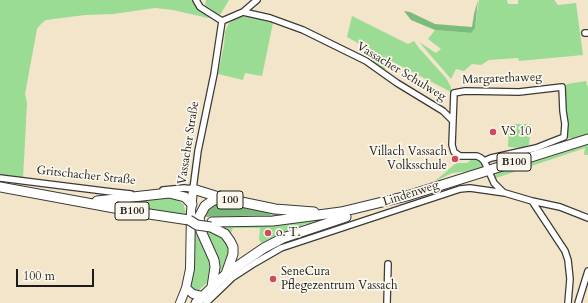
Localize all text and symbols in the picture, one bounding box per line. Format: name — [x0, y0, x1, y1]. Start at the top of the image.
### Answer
street label: Vassacher Schulweg — [354, 40, 448, 104]
street label: Margarethaweg — [462, 70, 542, 88]
street label: Vassacher Straße — [175, 100, 203, 186]
place label: VS 10 — [501, 125, 531, 139]
marker: VS 10 — [488, 127, 498, 137]
place label: Villach Vassach Volksschule — [369, 145, 447, 173]
road number: B100 — [497, 153, 531, 171]
marker: Villach Vassach Volksschule — [450, 154, 460, 164]
street label: Gritschacher Straße — [36, 164, 136, 188]
street label: Lindenweg — [381, 178, 441, 210]
road number: 100 — [217, 191, 243, 209]
road number: B100 — [115, 202, 149, 220]
place label: o. T. — [276, 226, 301, 240]
marker: o. T. — [263, 228, 273, 238]
scale bar — [18, 261, 96, 287]
place label: SeneCura Pflegezentrum Vassach — [281, 265, 398, 293]
text: 100 m — [23, 268, 55, 284]
marker: SeneCura Pflegezentrum Vassach — [268, 274, 278, 284]

